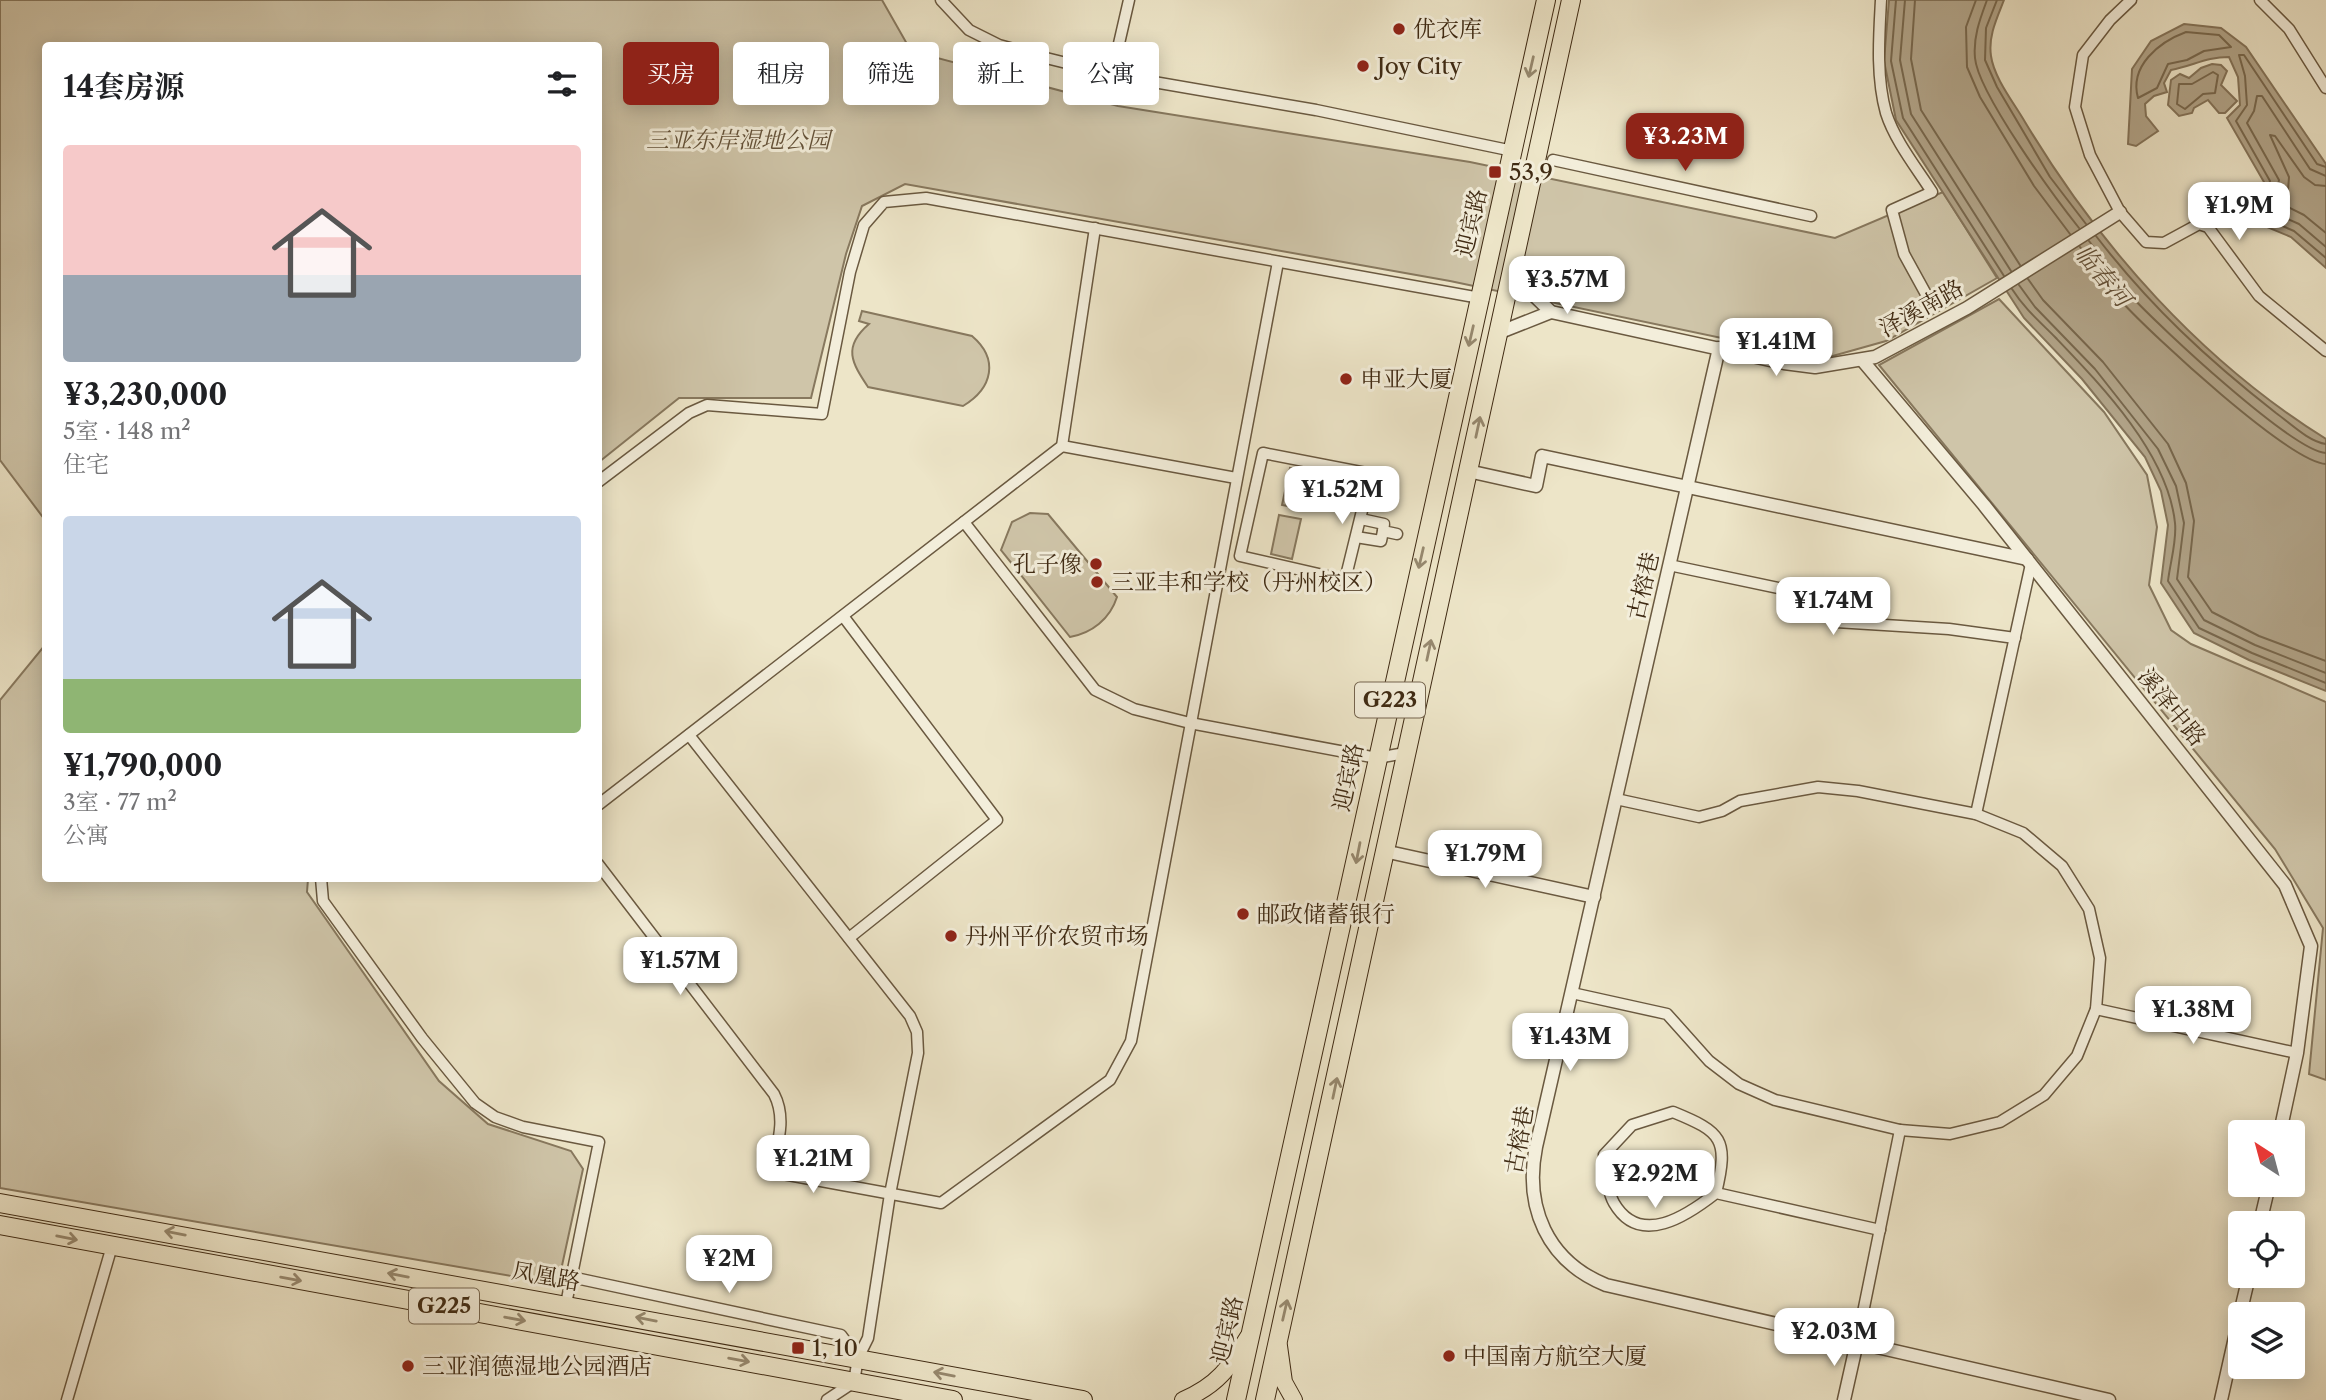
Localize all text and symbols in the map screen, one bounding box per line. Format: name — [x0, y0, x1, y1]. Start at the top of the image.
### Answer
place label: 优衣库 — [1413, 15, 1482, 43]
marker: 优衣库 — [1391, 21, 1407, 37]
chip: 买房 — [623, 42, 719, 105]
chip: 租房 — [733, 42, 829, 105]
chip: 筛选 — [843, 42, 939, 105]
chip: 新上 — [953, 42, 1049, 105]
chip: 公寓 — [1063, 42, 1159, 105]
place label: Joy City — [1374, 52, 1462, 80]
one-way arrow — [1524, 55, 1538, 78]
marker: Joy City — [1355, 58, 1371, 74]
icon: filters — [543, 65, 581, 103]
text: 14套房源 — [63, 68, 184, 105]
pin: ¥3.23M — [1628, 114, 1742, 173]
text: ¥3.23M — [1642, 122, 1728, 150]
park label: 三亚东岸湿地公园 — [646, 126, 834, 154]
place label: 53,9 — [1509, 158, 1553, 186]
marker: 53,9 — [1487, 164, 1503, 180]
pin: ¥1.9M — [2190, 182, 2288, 242]
street label: 迎宾路 — [1450, 186, 1492, 260]
icon: home — [259, 190, 385, 316]
text: ¥1.9M — [2204, 191, 2274, 219]
water label: 临春河 — [2069, 239, 2140, 316]
pin: ¥3.57M — [1510, 256, 1624, 316]
text: ¥3.57M — [1525, 265, 1609, 293]
street label: 泽溪南路 — [1874, 273, 1968, 343]
pin: ¥1.41M — [1719, 318, 1833, 378]
one-way arrow — [1464, 324, 1477, 347]
text: ¥1.41M — [1736, 327, 1816, 355]
place label: 申亚大厦 — [1360, 365, 1452, 393]
marker: 申亚大厦 — [1338, 371, 1354, 387]
text: ¥3,230,000 — [63, 376, 227, 413]
one-way arrow — [1471, 416, 1485, 439]
text: 5室 · 148 m² — [63, 417, 191, 445]
text: 住宅 — [63, 450, 109, 478]
pin: ¥1.52M — [1285, 466, 1399, 526]
text: ¥1.52M — [1300, 475, 1384, 503]
one-way arrow — [1414, 546, 1428, 569]
street label: 古榕巷 — [1622, 549, 1664, 623]
place label: 孔子像 — [1013, 550, 1082, 578]
marker: 孔子像 — [1088, 556, 1104, 572]
icon: home — [259, 561, 385, 687]
place label: 三亚丰和学校（丹州校区） — [1111, 568, 1387, 596]
marker: 三亚丰和学校（丹州校区） — [1089, 574, 1105, 590]
pin: ¥1.74M — [1776, 578, 1890, 637]
text: ¥1.74M — [1792, 586, 1874, 614]
one-way arrow — [1423, 639, 1436, 661]
street label: 溪泽中路 — [2132, 662, 2212, 752]
road number: G223 — [1355, 682, 1425, 718]
street label: 迎宾路 — [1327, 740, 1369, 814]
text: ¥1,790,000 — [63, 747, 222, 784]
text: 3室 · 77 m² — [63, 788, 177, 816]
text: 公寓 — [63, 821, 109, 849]
pin: ¥1.79M — [1428, 830, 1542, 890]
text: ¥1.79M — [1444, 839, 1526, 867]
one-way arrow — [1350, 841, 1364, 864]
place label: 邮政储蓄银行 — [1257, 900, 1395, 928]
marker: 邮政储蓄银行 — [1235, 906, 1251, 922]
place label: 丹州平价农贸市场 — [965, 922, 1149, 950]
marker: 丹州平价农贸市场 — [943, 928, 959, 944]
pin: ¥1.57M — [623, 937, 737, 997]
text: ¥1.57M — [639, 946, 721, 974]
pin: ¥1.38M — [2136, 986, 2250, 1046]
text: ¥1.38M — [2151, 995, 2235, 1023]
pin: ¥1.43M — [1513, 1014, 1627, 1073]
text: ¥1.43M — [1528, 1022, 1612, 1050]
one-way arrow — [1329, 1077, 1342, 1099]
street label: 古榕巷 — [1499, 1104, 1539, 1176]
north arrow — [2228, 1120, 2305, 1197]
map controls — [2228, 1120, 2305, 1379]
pin: ¥1.21M — [756, 1136, 870, 1195]
text: ¥1.21M — [773, 1144, 853, 1172]
pin: ¥2.92M — [1598, 1150, 1712, 1210]
text: ¥2.92M — [1612, 1159, 1698, 1187]
button: locate — [2228, 1211, 2305, 1288]
one-way arrow — [164, 1226, 187, 1239]
one-way arrow — [55, 1232, 78, 1245]
pin: ¥2M — [695, 1236, 763, 1295]
text: ¥2M — [702, 1244, 756, 1272]
street label: 凤凰路 — [510, 1256, 582, 1296]
one-way arrow — [387, 1268, 410, 1281]
one-way arrow — [279, 1273, 302, 1286]
road number: G225 — [409, 1288, 479, 1324]
street label: 迎宾路 — [1206, 1293, 1248, 1367]
one-way arrow — [1279, 1299, 1292, 1321]
button: layers — [2228, 1302, 2305, 1379]
pin: ¥2.03M — [1777, 1308, 1891, 1368]
one-way arrow — [635, 1312, 658, 1325]
one-way arrow — [503, 1313, 526, 1326]
text: ¥2.03M — [1790, 1317, 1878, 1345]
place label: 1, 10 — [812, 1334, 858, 1362]
marker: 1, 10 — [790, 1340, 806, 1356]
place label: 中国南方航空大厦 — [1463, 1342, 1647, 1370]
marker: 中国南方航空大厦 — [1441, 1348, 1457, 1364]
place label: 三亚润德湿地公园酒店 — [422, 1352, 652, 1380]
one-way arrow — [727, 1353, 750, 1367]
marker: 三亚润德湿地公园酒店 — [400, 1358, 416, 1374]
one-way arrow — [933, 1367, 956, 1380]

